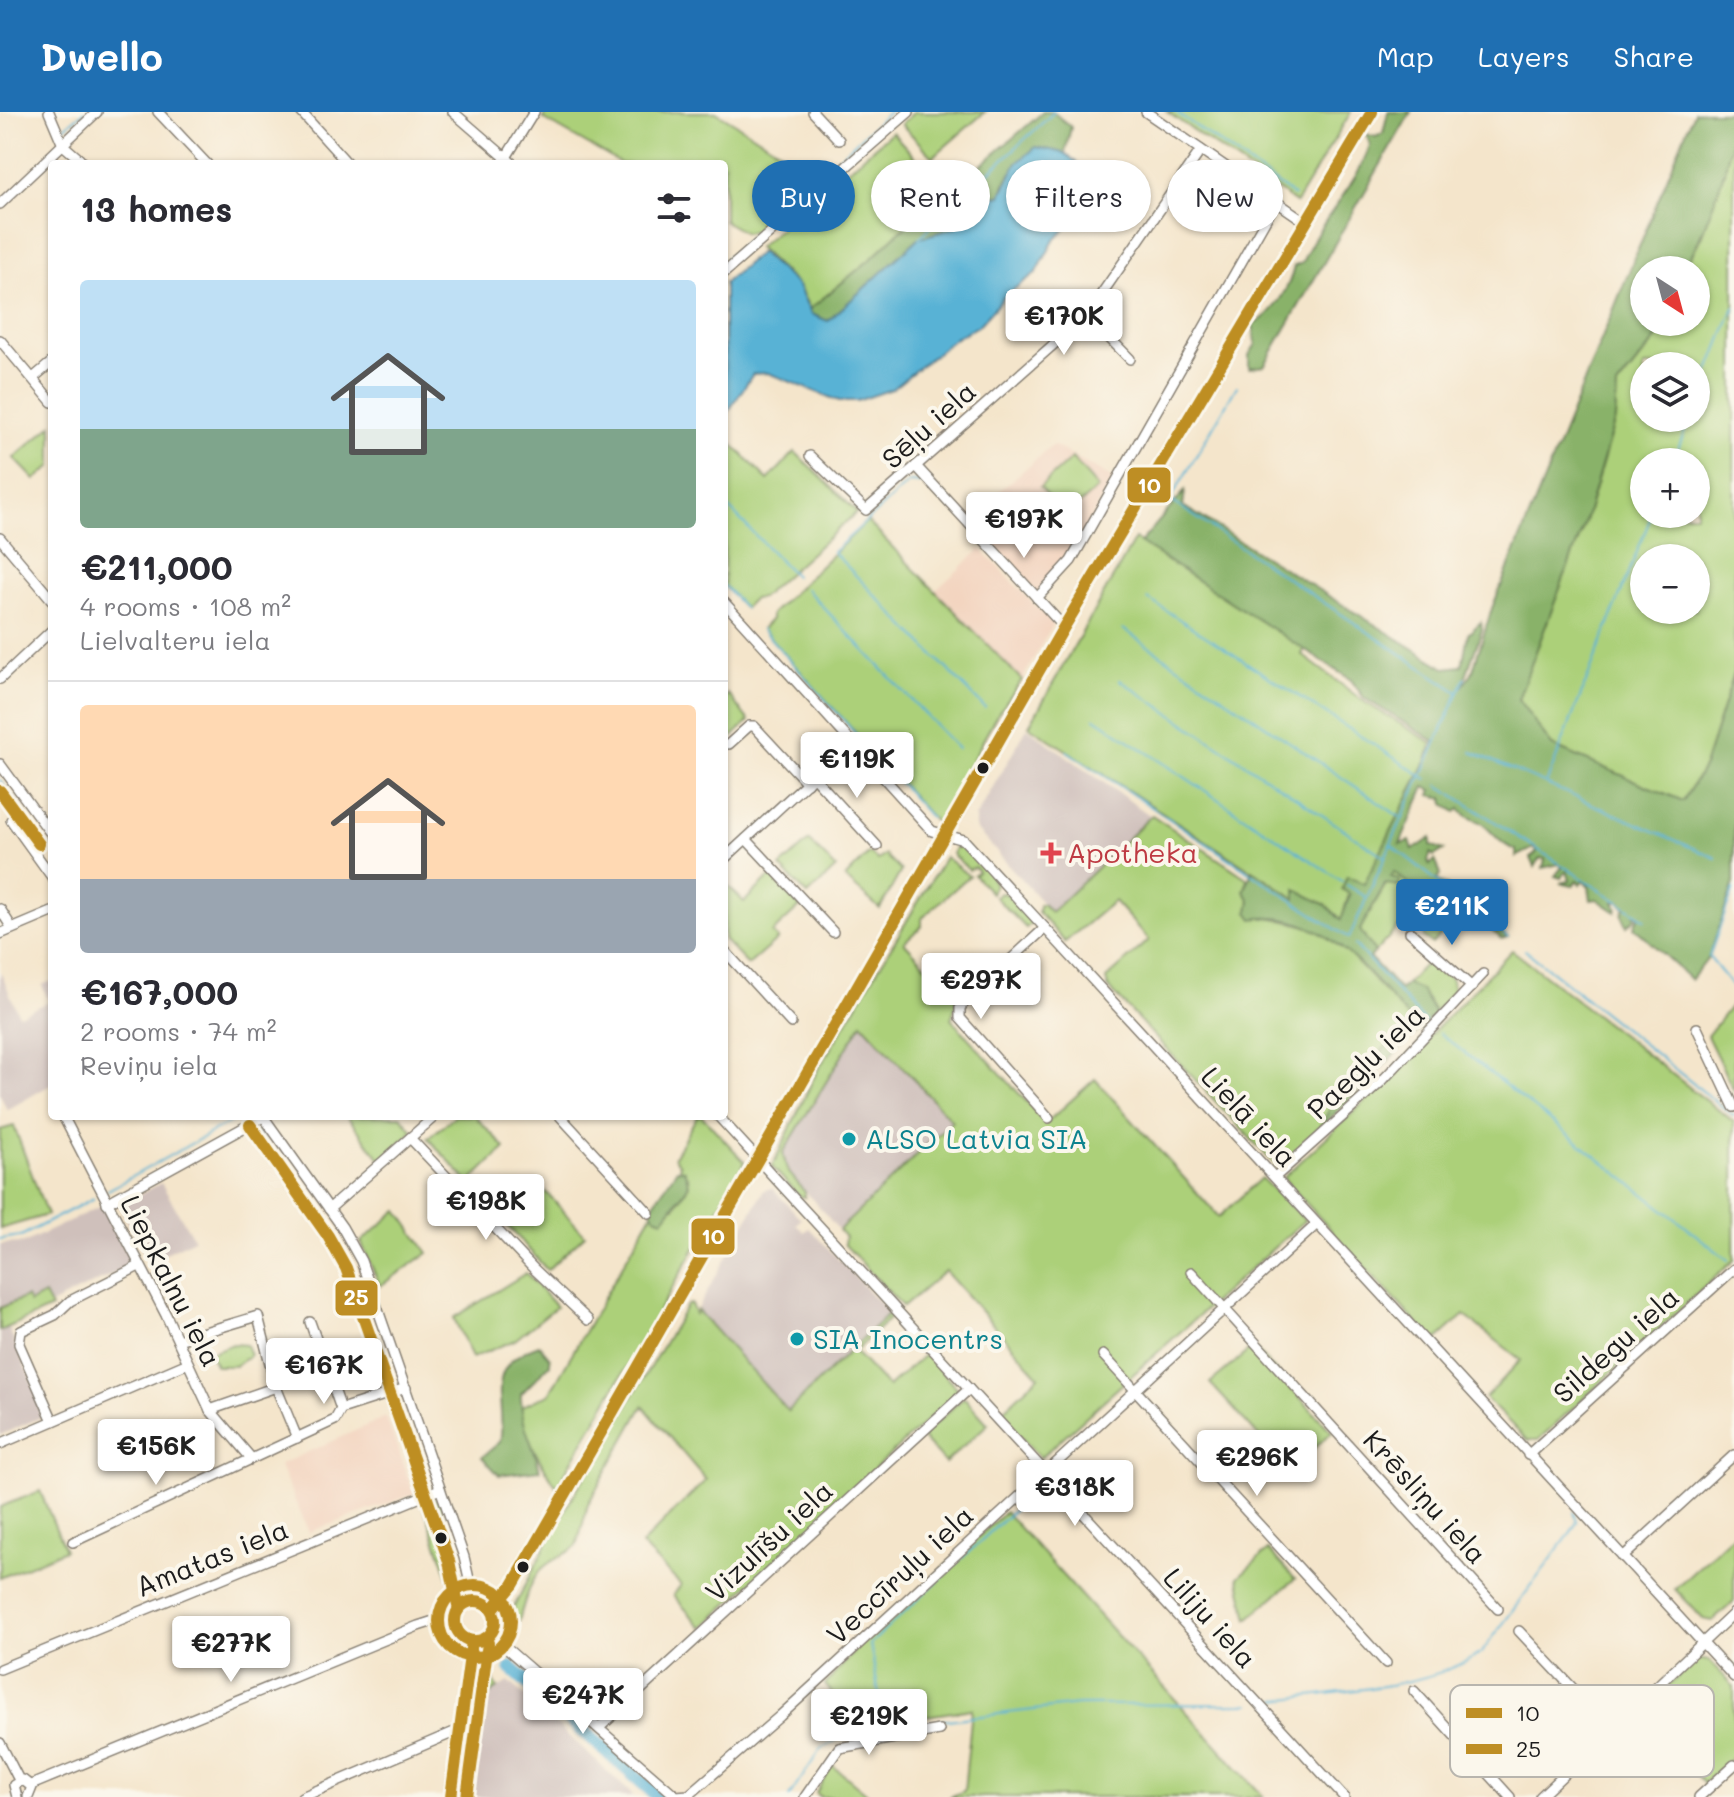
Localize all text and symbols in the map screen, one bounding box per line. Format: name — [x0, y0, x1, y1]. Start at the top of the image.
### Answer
text: Dwello — [40, 31, 163, 81]
text: Map — [1377, 38, 1434, 74]
text: Layers — [1478, 38, 1570, 74]
text: Share — [1614, 38, 1694, 74]
chip: Buy — [752, 160, 855, 232]
chip: Rent — [871, 160, 990, 232]
chip: Filters — [1006, 160, 1151, 232]
chip: New — [1167, 160, 1283, 232]
text: 13 homes — [80, 186, 233, 231]
icon: filters — [652, 186, 696, 230]
north arrow — [1630, 256, 1710, 336]
map controls — [1630, 256, 1710, 624]
pin: €170K — [1008, 289, 1120, 357]
text: €170K — [1024, 298, 1104, 332]
icon: home — [316, 332, 460, 476]
button: layers — [1630, 352, 1710, 432]
street label: Sēļu iela — [874, 372, 984, 477]
button: + — [1630, 448, 1710, 528]
line badge: 10 — [1126, 466, 1172, 504]
text: 10 — [1137, 470, 1161, 499]
pin: €197K — [968, 492, 1080, 560]
text: €197K — [984, 501, 1064, 535]
text: €211,000 — [80, 544, 233, 589]
button: − — [1630, 544, 1710, 624]
text: 4 rooms · 108 m² — [80, 589, 291, 623]
text: Lielvalteru iela — [80, 623, 271, 657]
pin: €119K — [801, 732, 913, 800]
text: €119K — [819, 741, 895, 775]
icon: home — [316, 757, 460, 901]
unlabelled marker — [975, 760, 991, 776]
place label: Apotheka — [1067, 834, 1198, 870]
marker: Apotheka — [1042, 844, 1060, 862]
pin: €211K — [1396, 879, 1508, 947]
text: €211K — [1414, 888, 1490, 922]
pin: €297K — [925, 953, 1037, 1021]
text: €297K — [940, 962, 1022, 996]
text: €167,000 — [80, 969, 238, 1014]
street label: Paegļu iela — [1299, 996, 1432, 1127]
text: 2 rooms · 74 m² — [80, 1014, 277, 1048]
text: Reviņu iela — [80, 1048, 218, 1082]
street label: Lielā iela — [1194, 1059, 1305, 1174]
place label: ALSO Latvia SIA — [865, 1120, 1088, 1156]
marker: ALSO Latvia SIA — [840, 1130, 858, 1148]
pin: €198K — [430, 1174, 542, 1242]
text: €198K — [445, 1183, 527, 1217]
street label: Liepkalnu iela — [113, 1189, 230, 1372]
line badge: 10 — [690, 1217, 736, 1256]
text: 10 — [701, 1221, 725, 1250]
street label: Sildegu iela — [1545, 1278, 1686, 1410]
line badge: 25 — [334, 1279, 379, 1317]
text: 25 — [343, 1282, 369, 1311]
place label: SIA Inocentrs — [813, 1320, 1003, 1356]
marker: SIA Inocentrs — [788, 1330, 806, 1348]
pin: €167K — [268, 1338, 380, 1406]
text: €167K — [284, 1347, 364, 1381]
pin: €156K — [100, 1419, 212, 1487]
street label: Krēsliņu iela — [1355, 1422, 1495, 1572]
text: €156K — [116, 1428, 196, 1462]
pin: €296K — [1201, 1430, 1313, 1498]
text: €296K — [1215, 1439, 1299, 1473]
pin: €318K — [1019, 1460, 1131, 1528]
text: €318K — [1034, 1469, 1116, 1503]
street label: Vizulīšu iela — [697, 1472, 840, 1609]
street label: Veccīruļu iela — [818, 1497, 981, 1652]
street label: Amatas iela — [130, 1510, 293, 1604]
unlabelled marker — [433, 1530, 449, 1546]
unlabelled marker — [515, 1559, 531, 1575]
street label: Liliju iela — [1156, 1560, 1265, 1675]
pin: €277K — [175, 1616, 287, 1684]
text: €277K — [190, 1625, 272, 1659]
pin: €247K — [527, 1668, 639, 1736]
text: €247K — [541, 1677, 625, 1711]
legend — [1450, 1685, 1714, 1777]
pin: €219K — [813, 1689, 925, 1757]
text: €219K — [829, 1698, 909, 1732]
text: 10 — [1516, 1698, 1539, 1727]
text: 25 — [1516, 1734, 1541, 1763]

